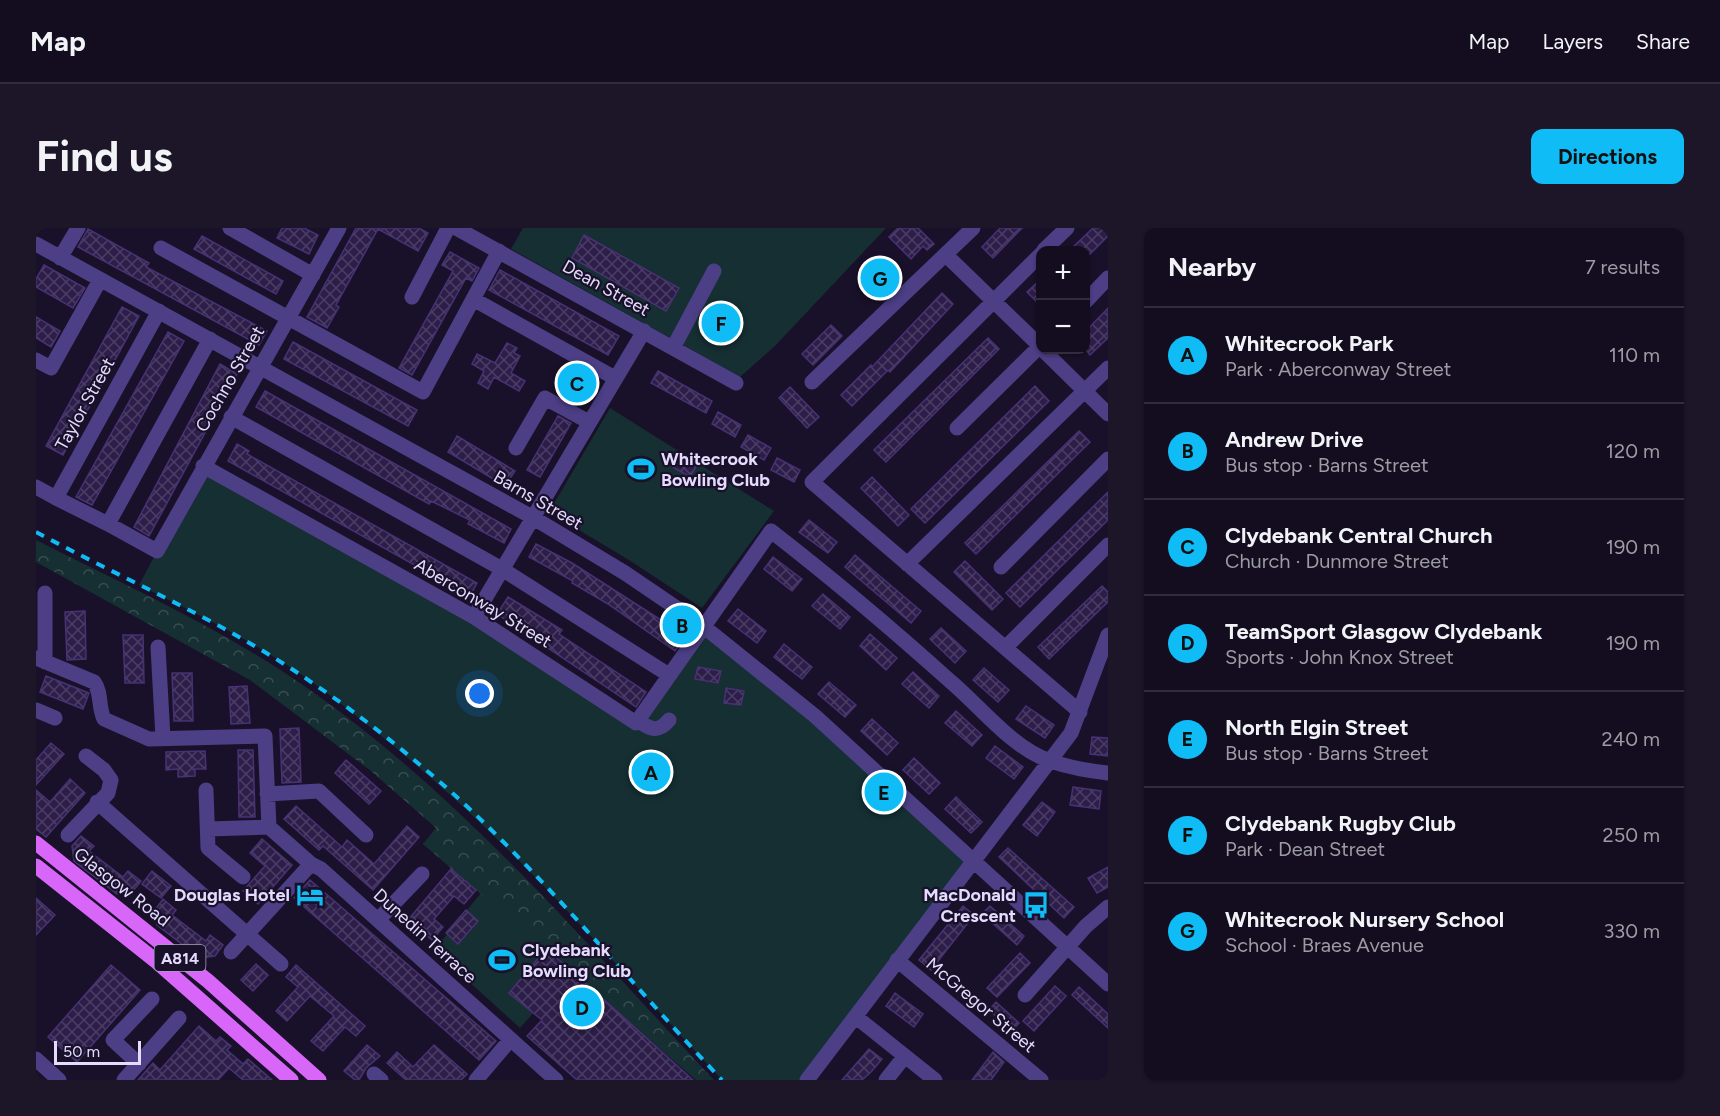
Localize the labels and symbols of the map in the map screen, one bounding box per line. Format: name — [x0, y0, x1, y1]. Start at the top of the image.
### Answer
street label: Dean Street — [559, 255, 654, 321]
pin: G — [860, 256, 900, 300]
pin: F — [702, 300, 740, 346]
street label: Cochno Street — [191, 322, 269, 436]
street label: Taylor Street — [50, 354, 120, 454]
pin: C — [558, 360, 596, 406]
place label: Whitecrook Bowling Club — [661, 448, 770, 491]
sports icon: Whitecrook Bowling Club — [626, 454, 656, 484]
street label: Barns Street — [489, 466, 587, 535]
street label: Aberconway Street — [410, 553, 556, 653]
pin: B — [662, 602, 702, 648]
your location — [465, 679, 494, 708]
pin: A — [632, 750, 670, 794]
pin: E — [864, 770, 904, 814]
street label: Glasgow Road — [70, 843, 174, 931]
hotel icon: Douglas Hotel — [295, 880, 325, 910]
place label: Douglas Hotel — [174, 884, 290, 906]
street label: Dunedin Terrace — [369, 884, 481, 988]
place label: MacDonald Crescent — [923, 884, 1016, 927]
bus stop icon: MacDonald Crescent — [1021, 890, 1051, 920]
place label: Clydebank Bowling Club — [522, 939, 631, 982]
road number: A814 — [154, 945, 206, 971]
sports icon: Clydebank Bowling Club — [487, 945, 517, 975]
street label: McGregor Street — [922, 953, 1040, 1057]
pin: D — [562, 984, 602, 1030]
scale bar — [54, 1038, 141, 1066]

